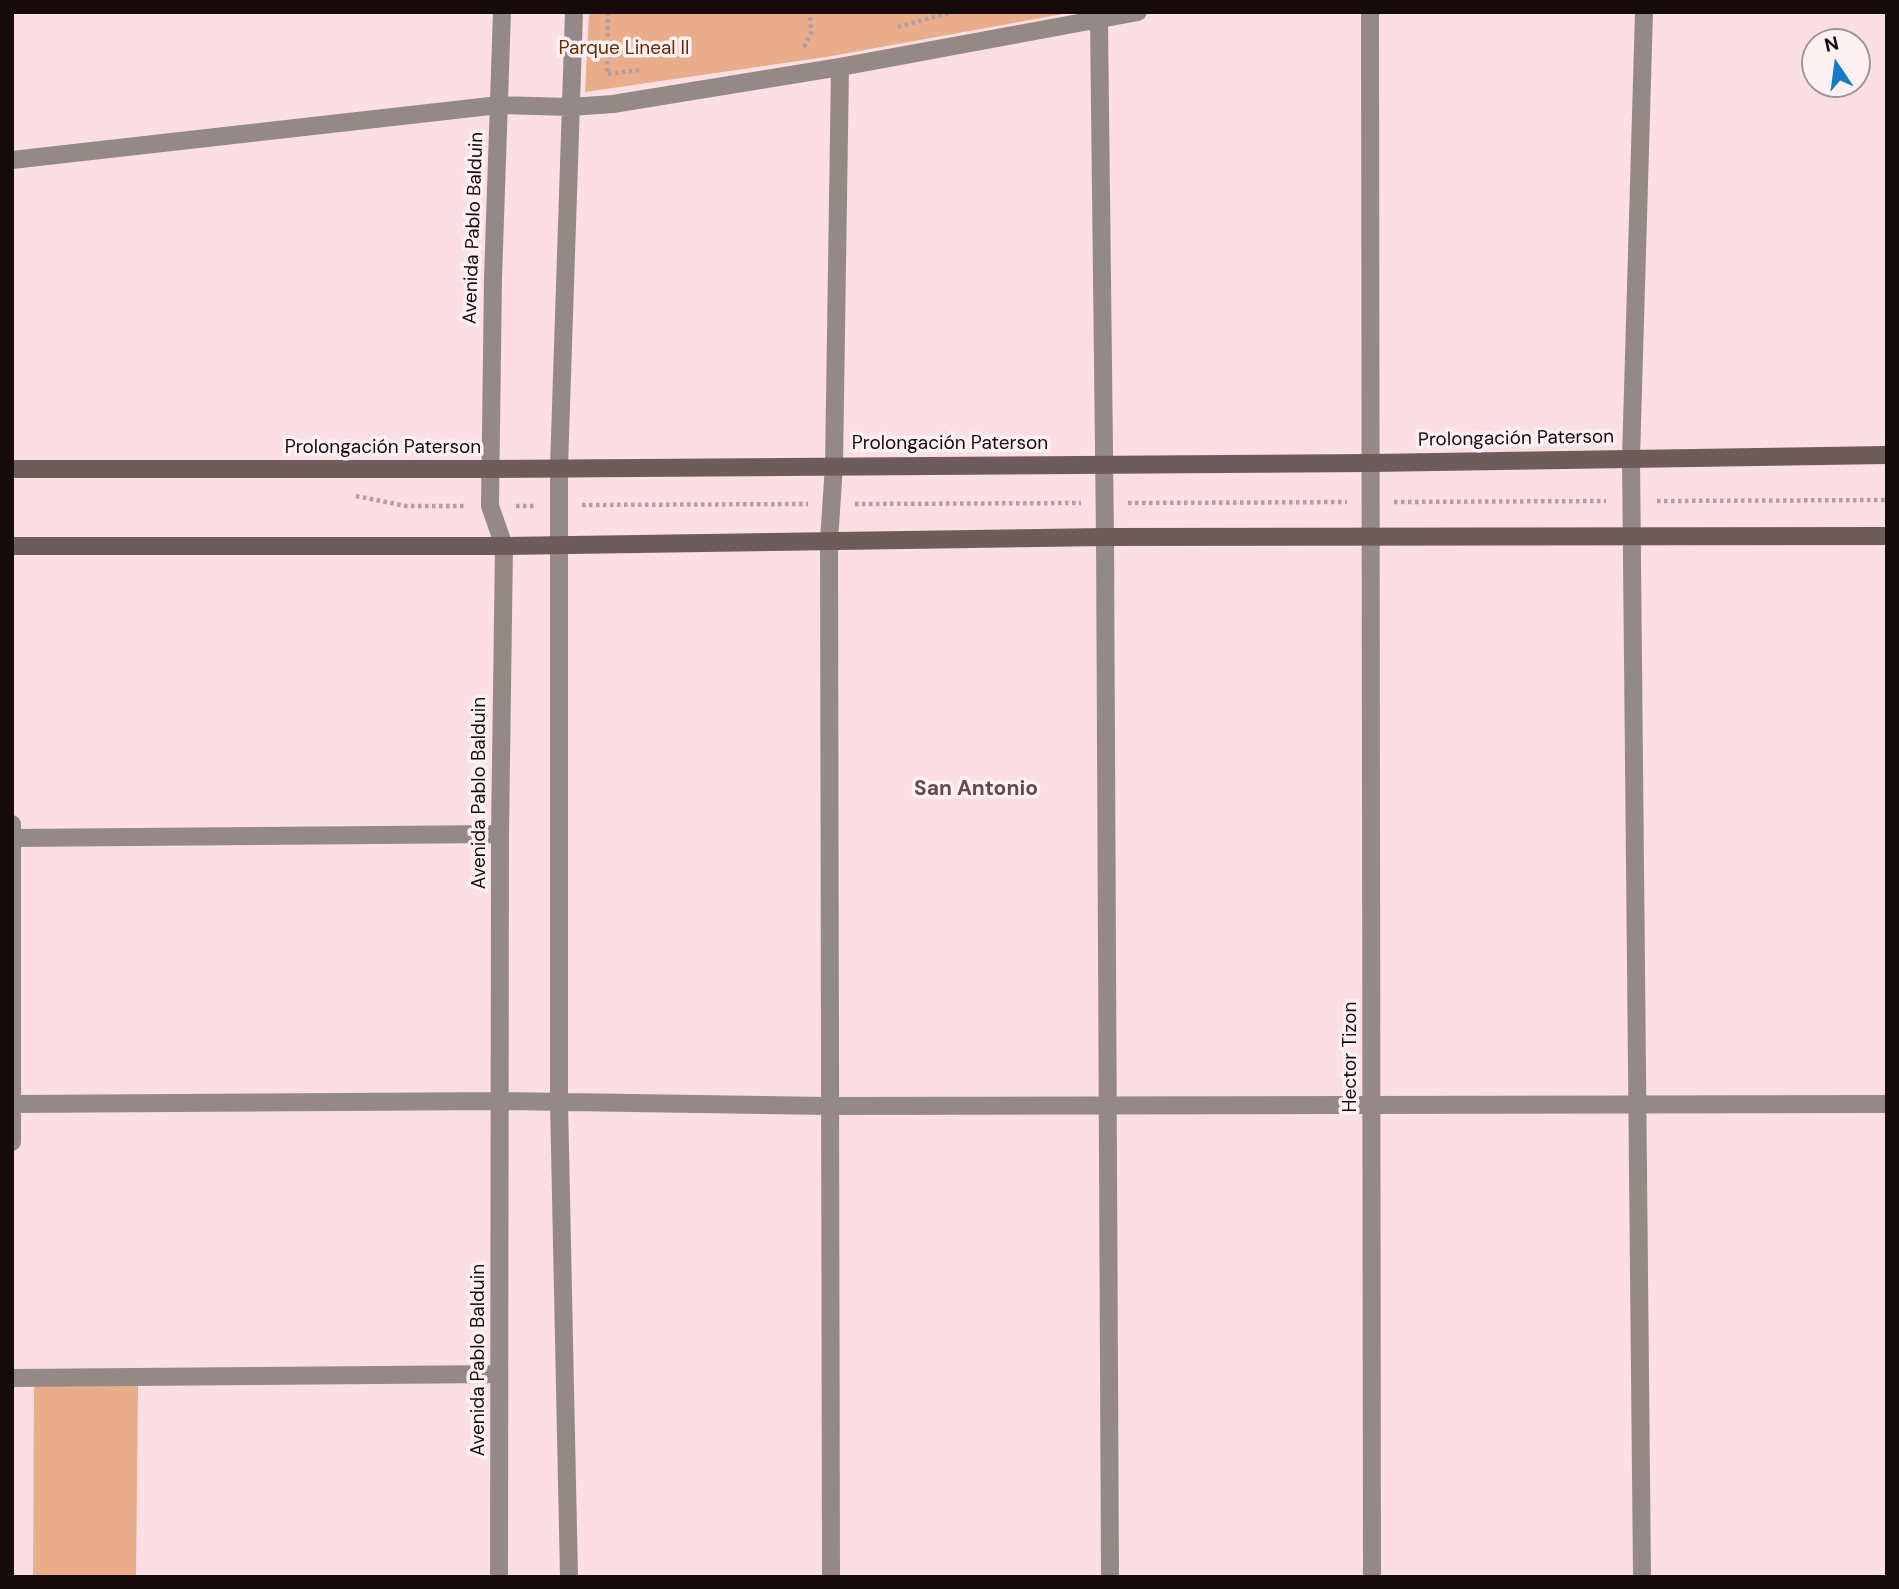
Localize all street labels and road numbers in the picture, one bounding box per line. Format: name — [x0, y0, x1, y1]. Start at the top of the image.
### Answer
street label: Avenida Pablo Balduin — [459, 131, 489, 325]
street label: Prolongación Paterson — [1418, 426, 1614, 452]
street label: Prolongación Paterson — [852, 433, 1048, 455]
street label: Prolongación Paterson — [285, 437, 481, 459]
street label: Avenida Pablo Balduin — [469, 697, 491, 889]
street label: Hector Tizon — [1340, 1002, 1362, 1112]
street label: Avenida Pablo Balduin — [468, 1264, 490, 1456]

